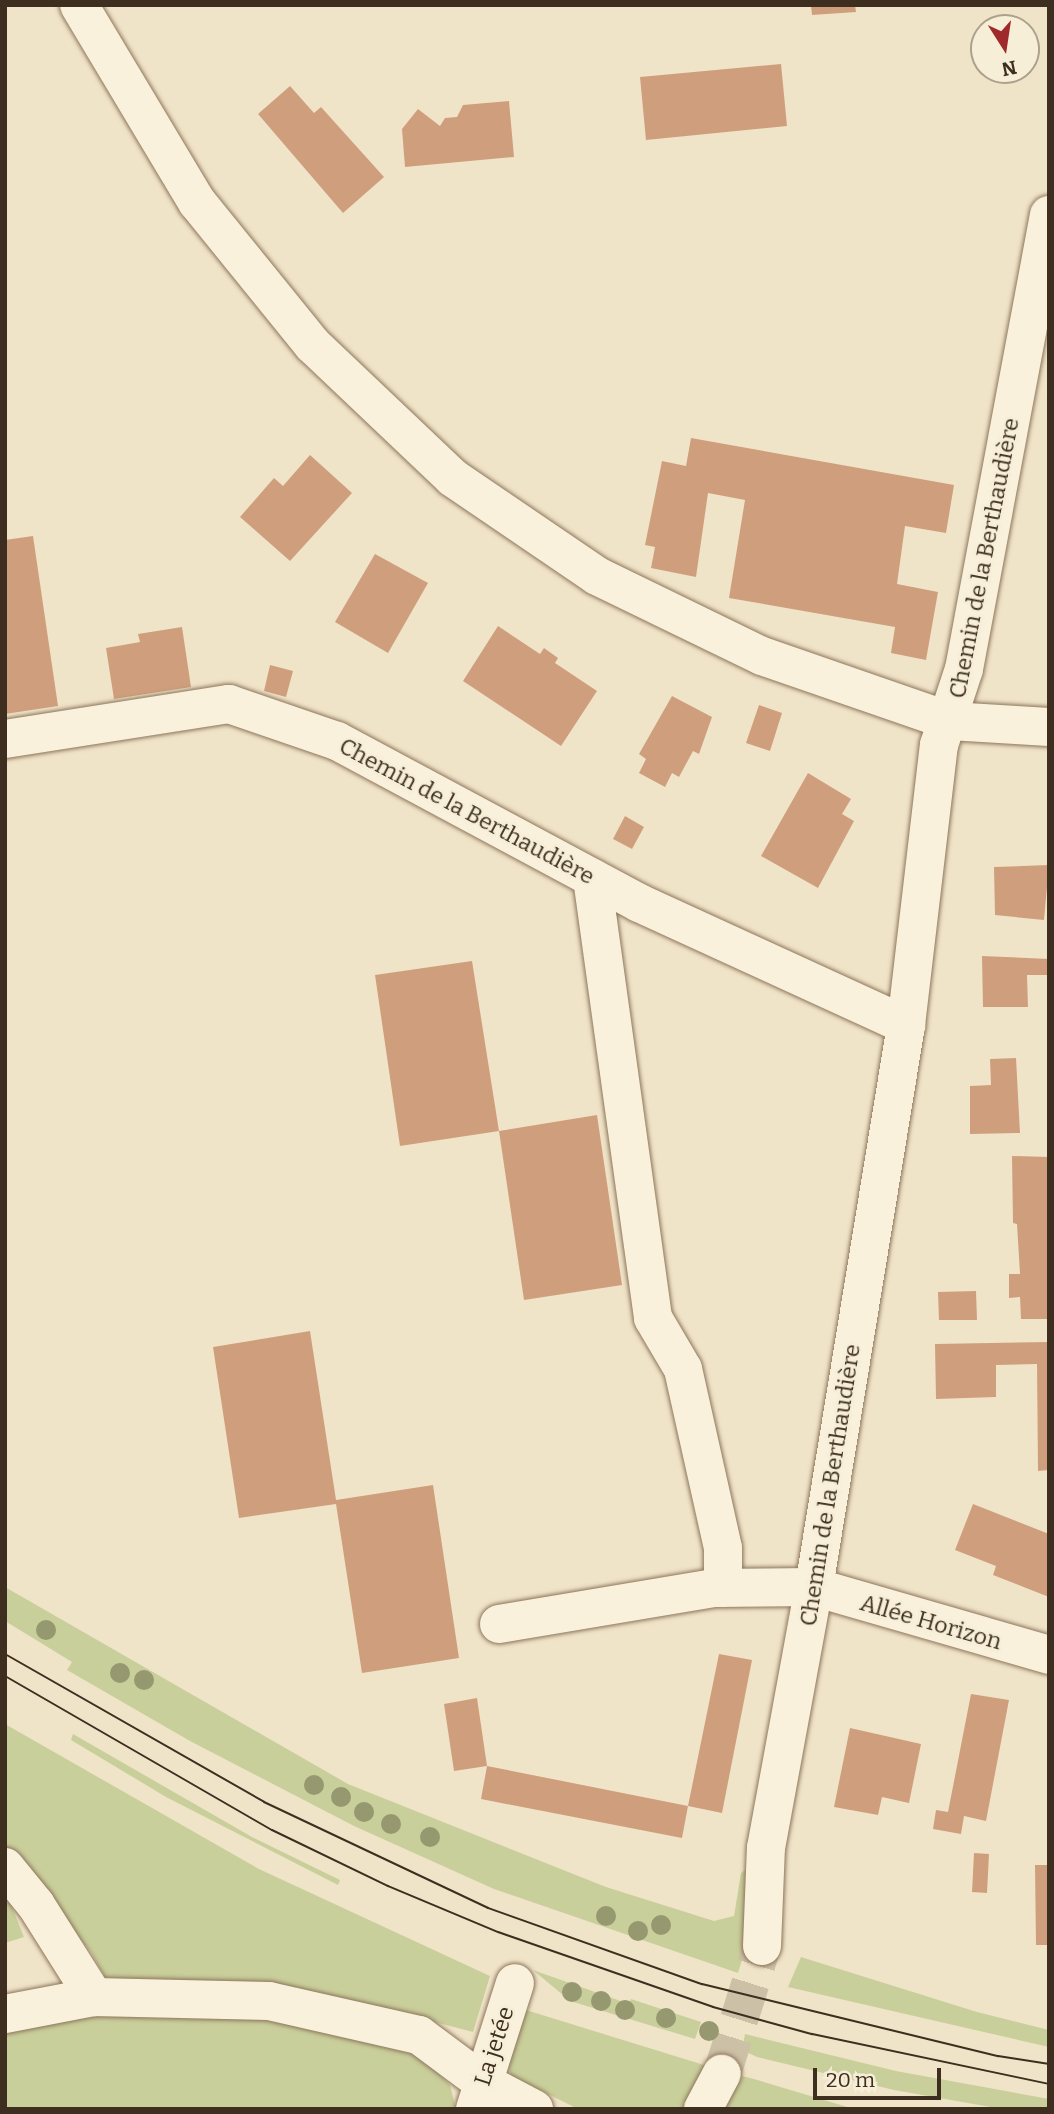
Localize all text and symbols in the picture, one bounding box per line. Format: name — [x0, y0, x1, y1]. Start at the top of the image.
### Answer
north arrow — [970, 14, 1040, 84]
text: N — [999, 55, 1019, 81]
street label: Chemin de la Berthaudière — [943, 415, 1025, 701]
street label: Chemin de la Berthaudière — [335, 732, 599, 890]
street label: Chemin de la Berthaudière — [794, 1342, 866, 1628]
street label: Allée Horizon — [857, 1589, 1005, 1655]
street label: La jetée — [468, 2003, 520, 2089]
scale bar — [816, 2054, 944, 2098]
text: 20 m — [826, 2067, 875, 2093]

